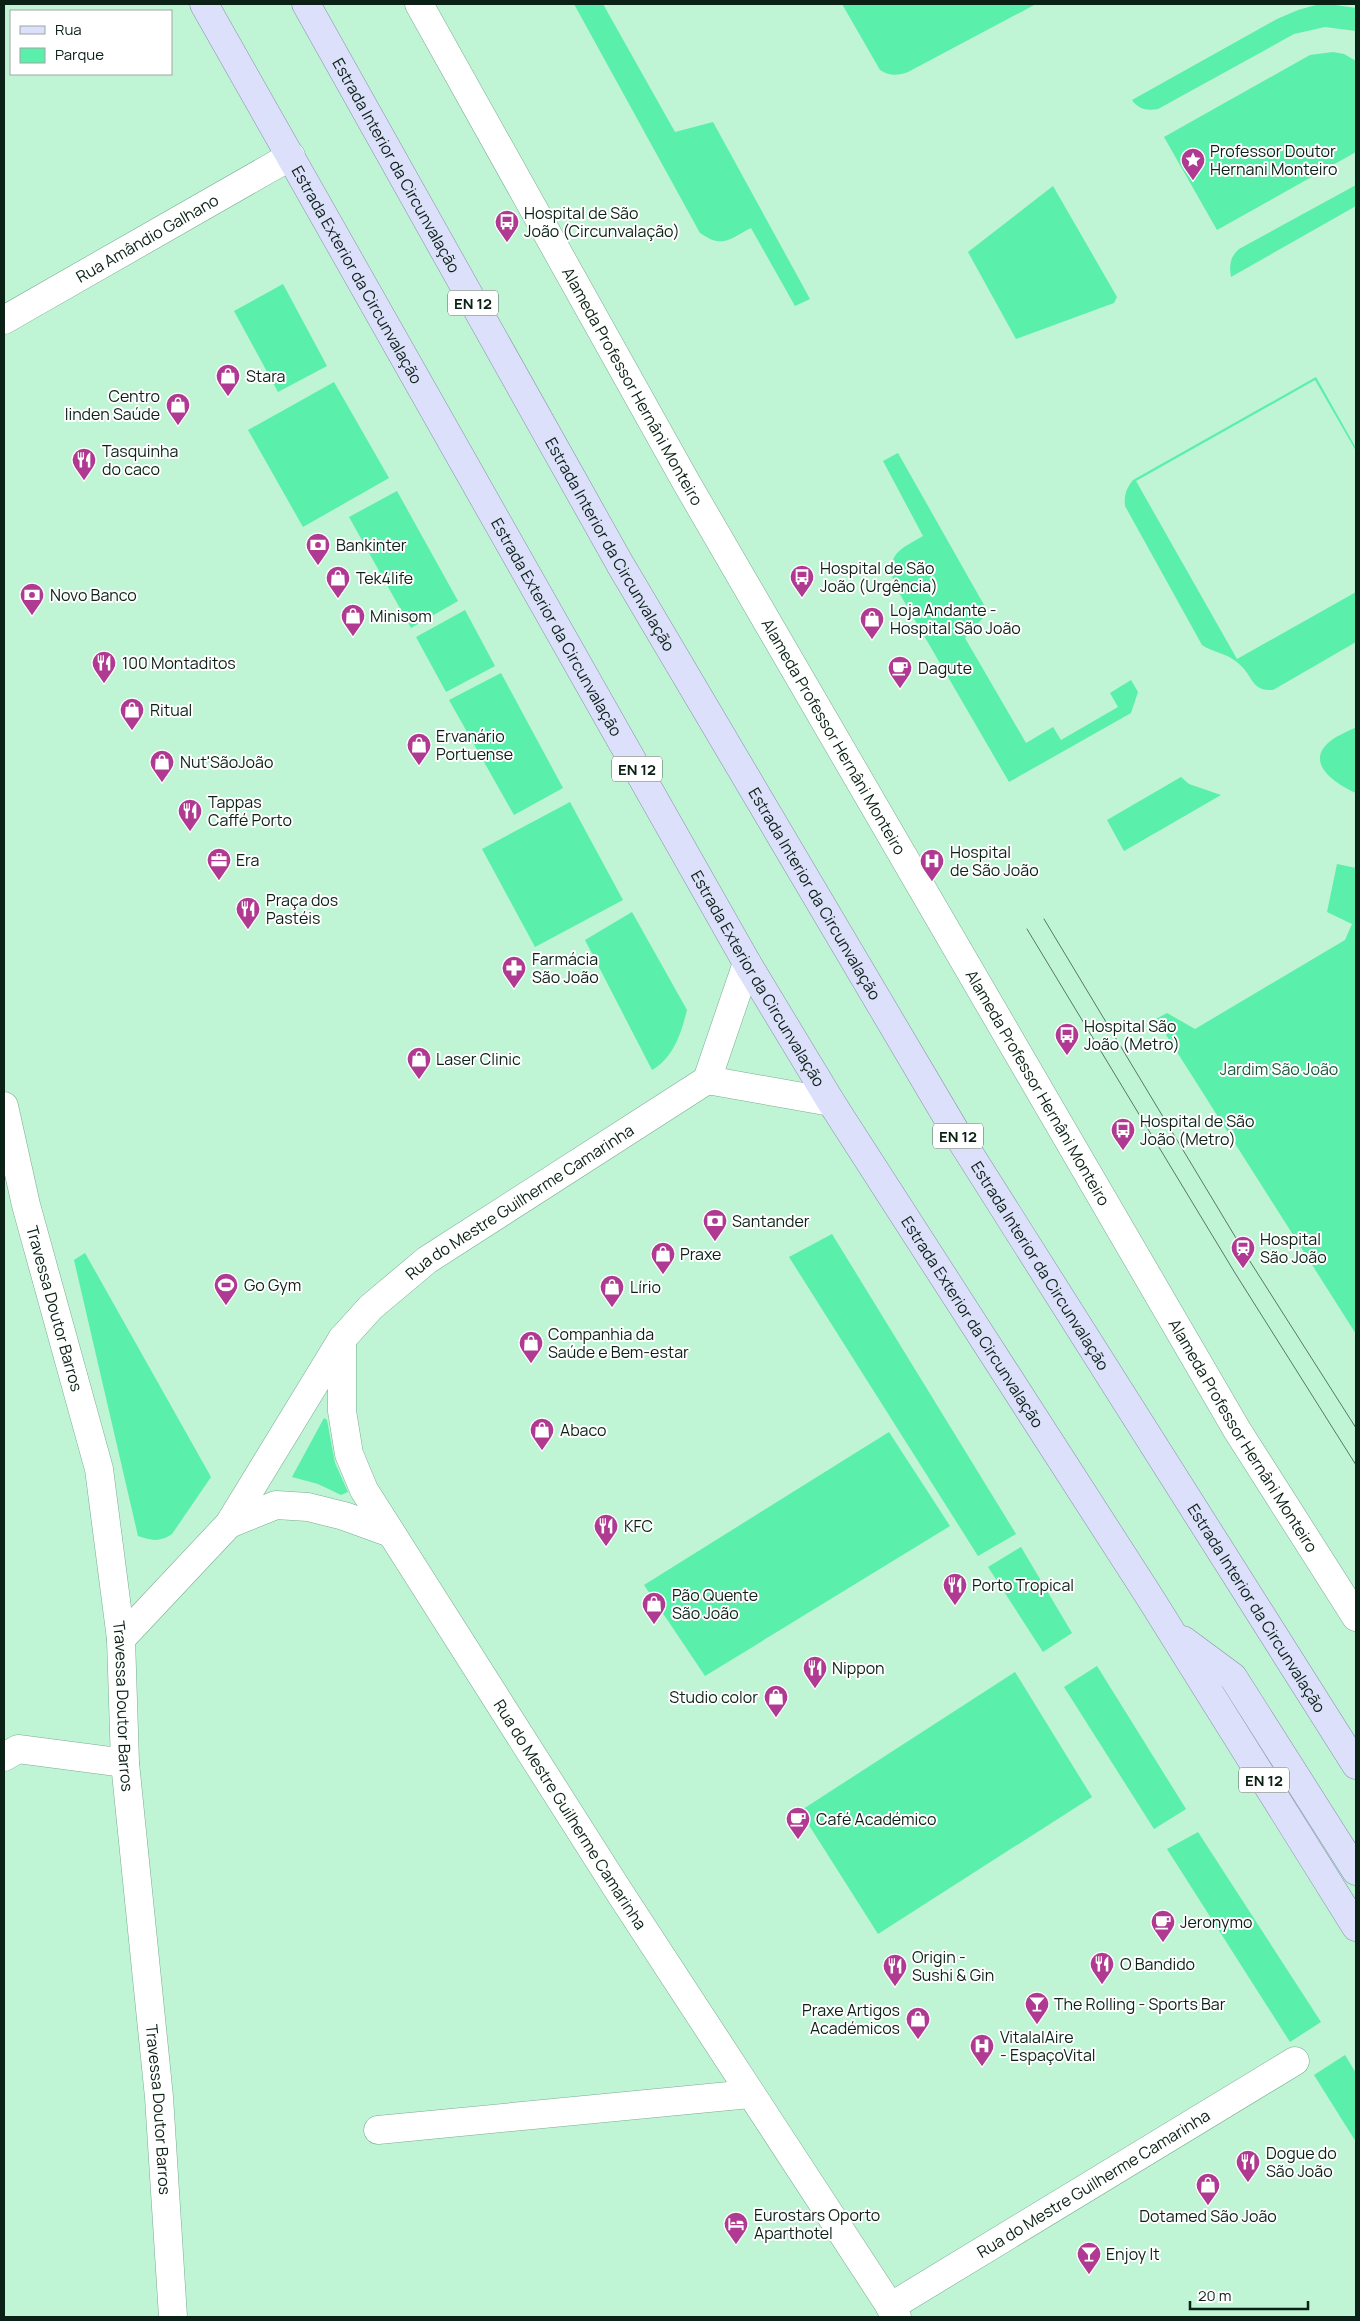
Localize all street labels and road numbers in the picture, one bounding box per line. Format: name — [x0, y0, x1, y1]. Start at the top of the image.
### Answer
street label: Estrada Interior da Circunvalação — [327, 54, 466, 277]
street label: Estrada Exterior da Circunvalação — [287, 162, 428, 388]
street label: Rua Amândio Galhano — [72, 189, 223, 288]
street label: Alameda Professor Hernâni Monteiro — [557, 263, 708, 509]
road number: EN 12 — [448, 290, 498, 316]
street label: Estrada Interior da Circunvalação — [540, 433, 680, 655]
street label: Estrada Exterior da Circunvalação — [486, 514, 627, 740]
street label: Alameda Professor Hernâni Monteiro — [757, 615, 911, 859]
road number: EN 12 — [612, 756, 662, 782]
street label: Estrada Interior da Circunvalação — [744, 783, 886, 1004]
street label: Estrada Exterior da Circunvalação — [686, 866, 830, 1091]
street label: Alameda Professor Hernâni Monteiro — [961, 966, 1115, 1210]
street label: Rua do Mestre Guilherme Camarinha — [401, 1119, 638, 1285]
road number: EN 12 — [933, 1124, 983, 1148]
street label: Estrada Interior da Circunvalação — [966, 1157, 1115, 1374]
street label: Estrada Exterior da Circunvalação — [896, 1212, 1049, 1432]
street label: Travessa Doutor Barros — [21, 1223, 88, 1394]
street label: Alameda Professor Hernâni Monteiro — [1164, 1315, 1323, 1556]
street label: Estrada Interior da Circunvalação — [1182, 1499, 1331, 1717]
street label: Travessa Doutor Barros — [108, 1619, 139, 1793]
street label: Rua do Mestre Guilherme Camarinha — [489, 1695, 652, 1934]
road number: EN 12 — [1239, 1768, 1289, 1792]
street label: Travessa Doutor Barros — [141, 2023, 176, 2195]
street label: Rua do Mestre Guilherme Camarinha — [973, 2104, 1214, 2263]

